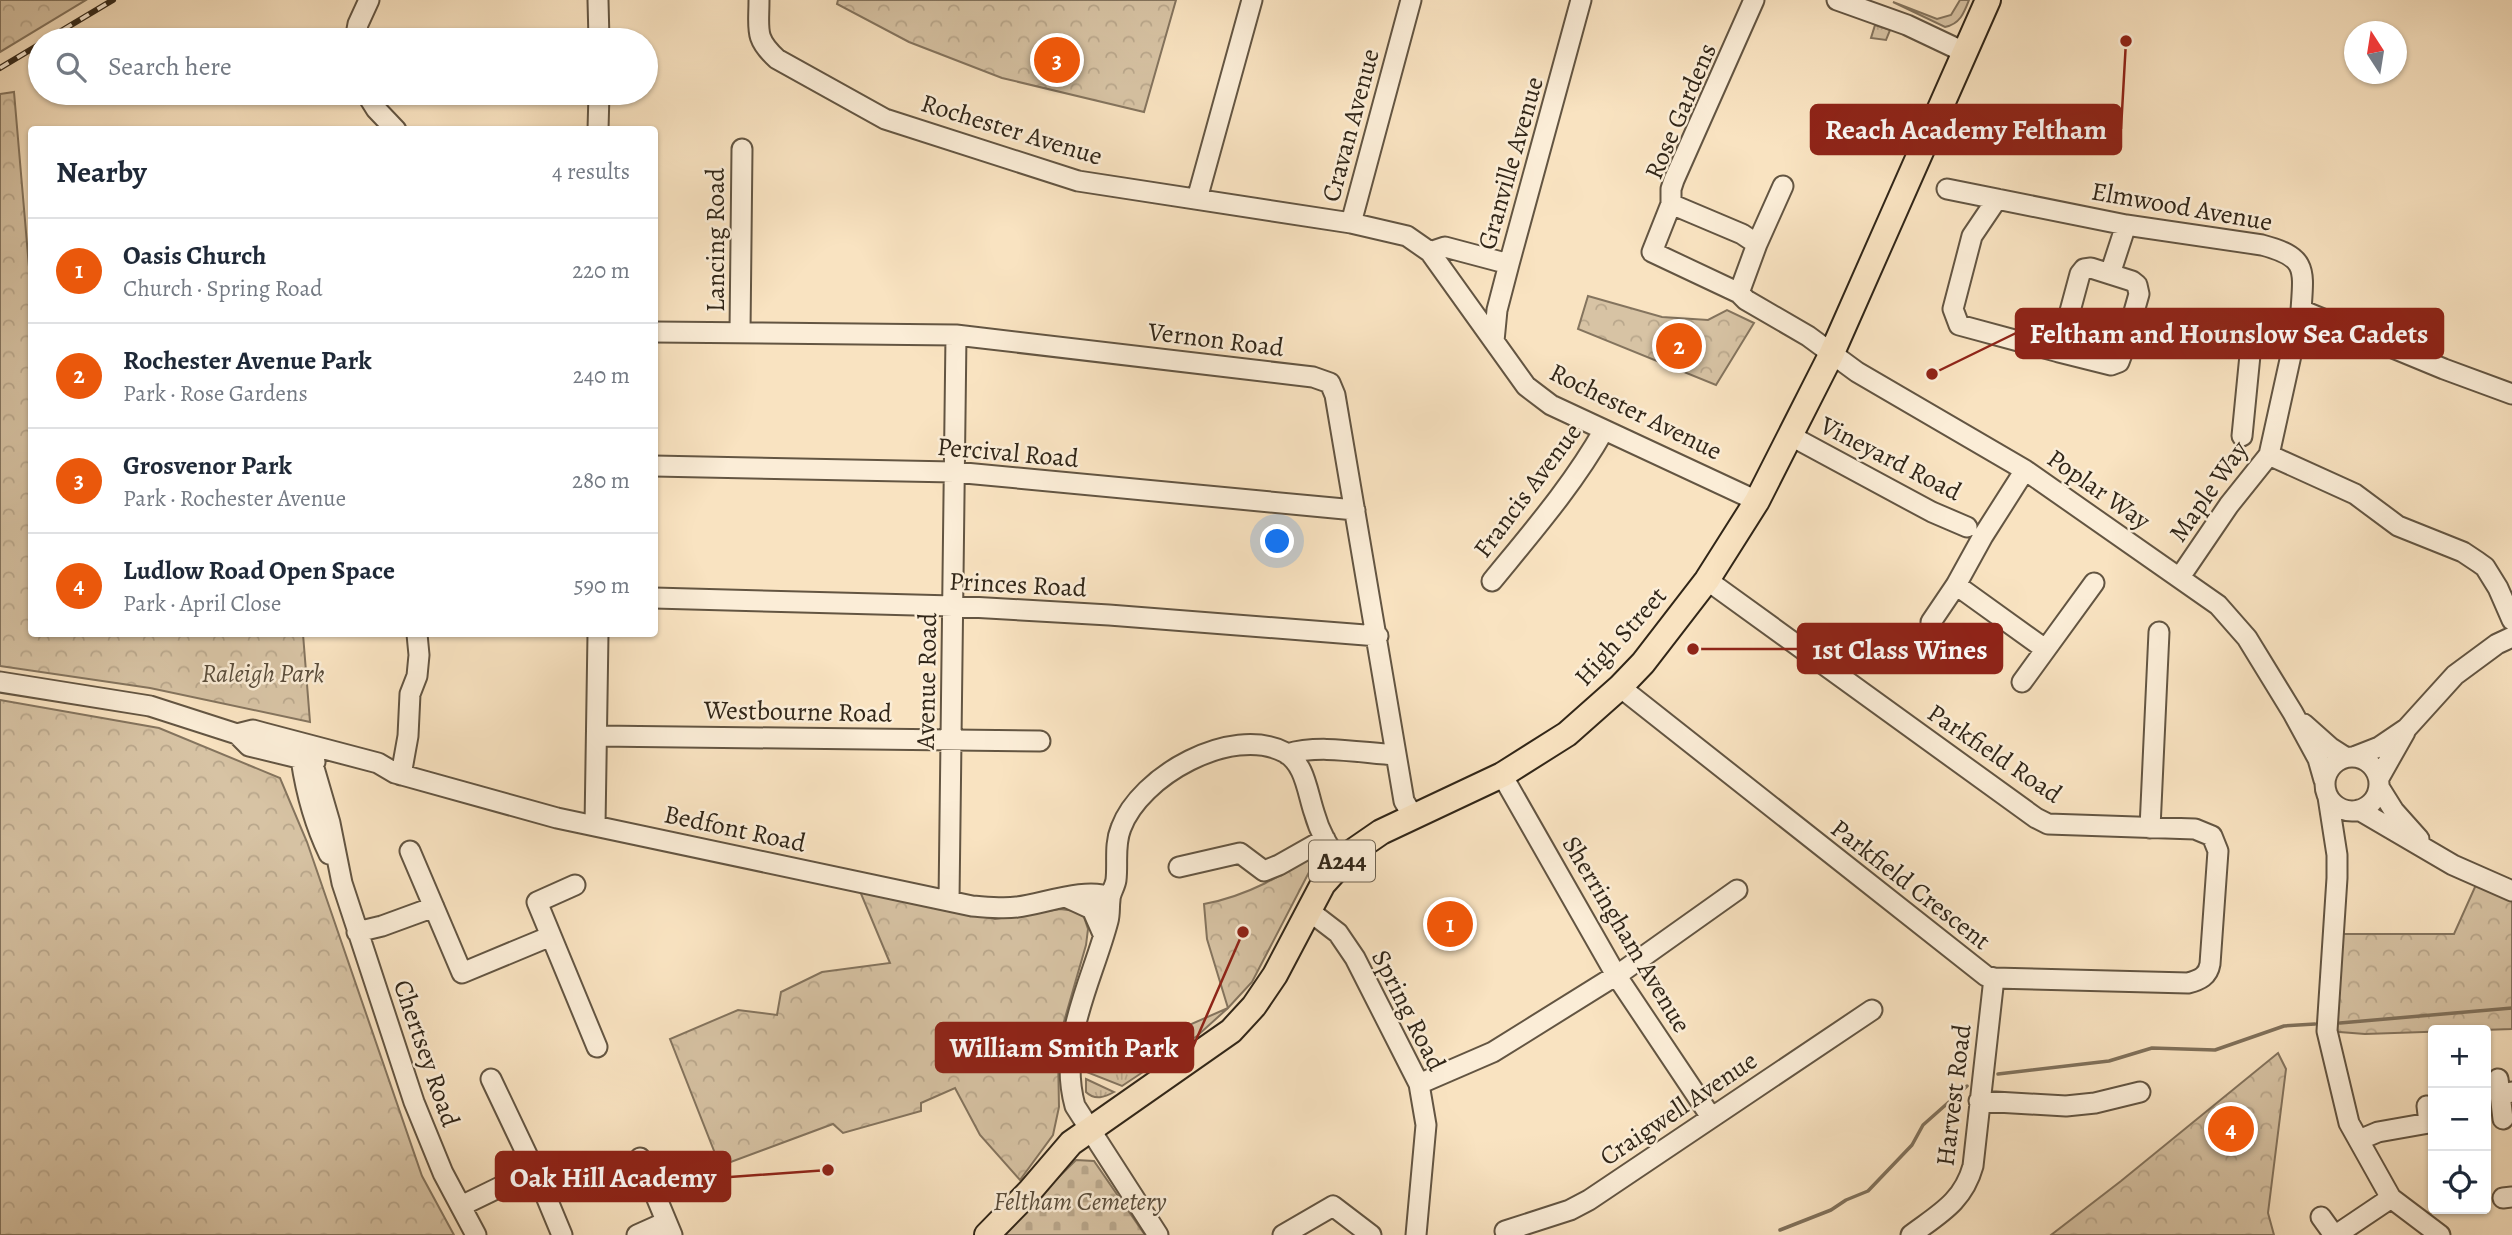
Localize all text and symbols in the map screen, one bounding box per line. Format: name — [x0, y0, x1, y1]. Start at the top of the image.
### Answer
north arrow — [2344, 21, 2407, 84]
search box — [28, 28, 658, 105]
pin: 3 — [1034, 34, 1080, 86]
street label: Rose Gardens — [1636, 38, 1725, 185]
street label: Cravan Avenue — [1313, 45, 1388, 206]
icon: search — [52, 48, 90, 86]
text: Search here — [108, 49, 232, 84]
street label: Granville Avenue — [1469, 73, 1552, 254]
street label: Rochester Avenue — [917, 85, 1107, 174]
callout: Reach Academy Feltham — [1811, 105, 2121, 154]
text: Reach Academy Feltham — [1825, 111, 2107, 149]
text: Nearby — [56, 152, 147, 192]
text: 4 results — [552, 156, 630, 187]
street label: Lancing Road — [698, 168, 733, 312]
street label: Elmwood Avenue — [2089, 173, 2275, 240]
text: Oasis Church — [123, 238, 266, 273]
text: 1 — [75, 255, 83, 286]
text: 220 m — [572, 255, 630, 286]
text: Church · Spring Road — [123, 273, 323, 304]
callout: Feltham and Hounslow Sea Cadets — [2016, 309, 2443, 358]
street label: Vernon Road — [1145, 314, 1286, 365]
text: Feltham and Hounslow Sea Cadets — [2030, 315, 2428, 353]
pin: 2 — [1656, 320, 1702, 372]
text: Rochester Avenue Park — [123, 343, 372, 378]
street label: Rochester Avenue — [1544, 355, 1728, 468]
text: 2 — [73, 360, 85, 391]
text: 240 m — [573, 360, 630, 391]
text: Park · Rose Gardens — [123, 378, 308, 409]
street label: Vineyard Road — [1813, 407, 1967, 509]
street label: Francis Avenue — [1465, 416, 1590, 565]
street label: Percival Road — [936, 429, 1080, 476]
street label: Maple Way — [2161, 433, 2256, 549]
street label: Poplar Way — [2040, 441, 2158, 538]
text: Grosvenor Park — [123, 448, 292, 483]
text: 3 — [74, 465, 84, 496]
text: 280 m — [572, 465, 630, 496]
text: Park · Rochester Avenue — [123, 483, 346, 514]
your location — [1260, 524, 1294, 558]
text: Ludlow Road Open Space — [123, 553, 395, 588]
street label: Princes Road — [948, 563, 1088, 606]
text: 4 — [74, 570, 84, 601]
text: 590 m — [574, 570, 630, 601]
street label: High Street — [1566, 579, 1675, 694]
text: Park · April Close — [123, 588, 281, 619]
street label: Avenue Road — [908, 612, 945, 751]
callout: 1st Class Wines — [1798, 624, 2002, 673]
text: 1st Class Wines — [1812, 631, 1988, 669]
park label: Raleigh Park — [202, 656, 324, 691]
street label: Westbourne Road — [703, 692, 892, 731]
street label: Parkfield Road — [1921, 695, 2069, 811]
street label: Bedfont Road — [661, 796, 809, 861]
street label: Parkfield Crescent — [1824, 811, 1998, 958]
street label: Sherringham Avenue — [1554, 829, 1699, 1039]
road number: A244 — [1309, 840, 1375, 882]
pin: 1 — [1427, 898, 1473, 950]
street label: Spring Road — [1363, 944, 1454, 1077]
street label: Chertsey Road — [385, 975, 468, 1131]
street label: Harvest Road — [1927, 1022, 1980, 1168]
callout: William Smith Park — [936, 1023, 1193, 1072]
map controls — [2428, 1025, 2491, 1214]
button: + — [2428, 1025, 2491, 1088]
text: William Smith Park — [948, 1029, 1179, 1067]
street label: Craigwell Avenue — [1593, 1043, 1764, 1174]
button: − — [2428, 1088, 2491, 1151]
pin: 4 — [2208, 1103, 2254, 1155]
button: locate — [2428, 1151, 2491, 1214]
callout: Oak Hill Academy — [496, 1152, 730, 1201]
text: Oak Hill Academy — [510, 1159, 717, 1197]
park label: Feltham Cemetery — [993, 1184, 1167, 1219]

